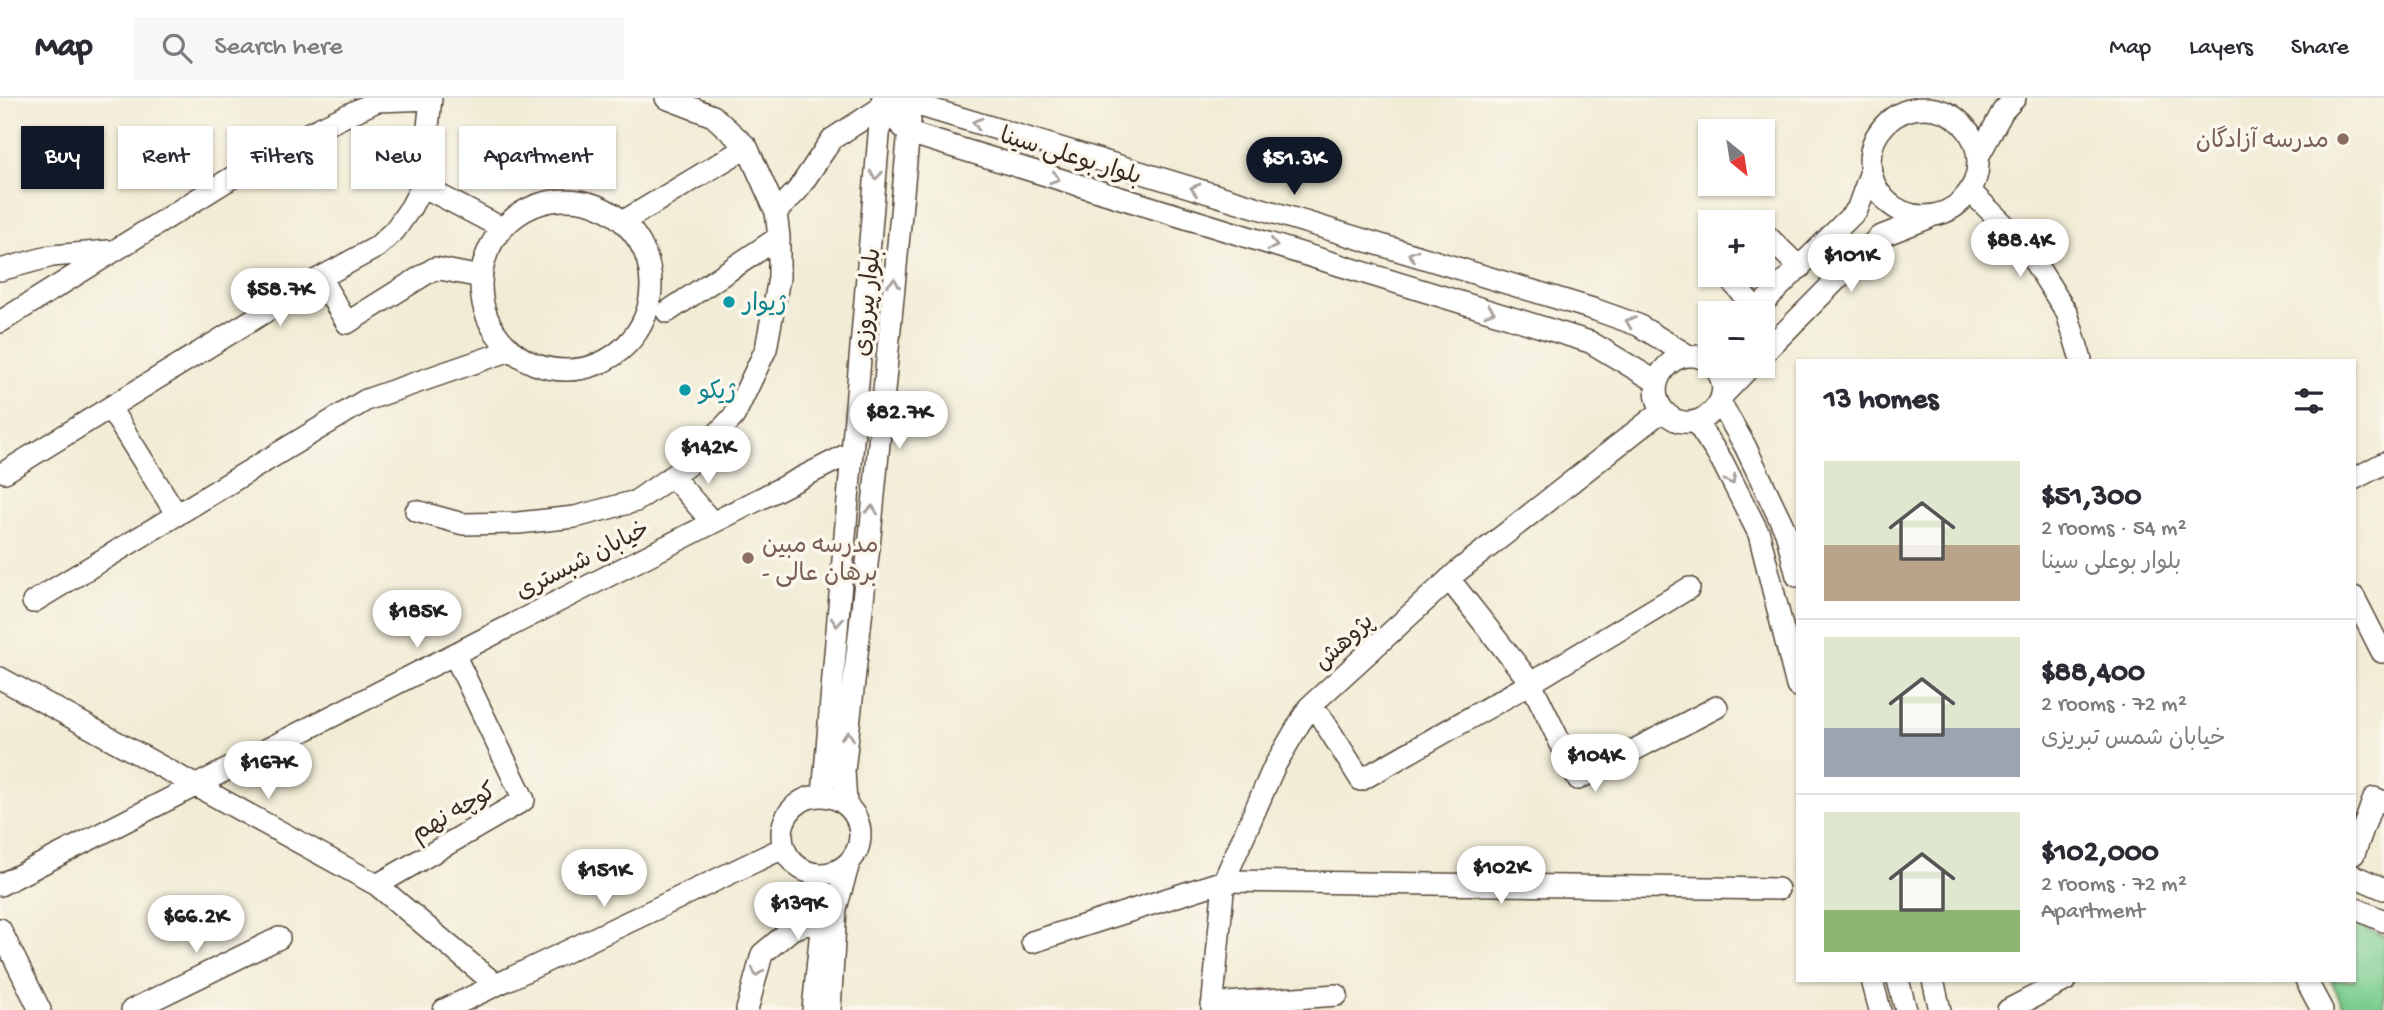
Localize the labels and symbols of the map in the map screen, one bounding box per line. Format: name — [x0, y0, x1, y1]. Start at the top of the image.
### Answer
one-way arrow — [972, 117, 984, 132]
north arrow — [1698, 119, 1774, 196]
street label: بلوار بوعلی سینا — [996, 123, 1144, 194]
place label: مدرسه آزادگان — [2196, 125, 2329, 157]
marker: مدرسه آزادگان — [2335, 131, 2351, 147]
pin: $51.3K — [1237, 138, 1351, 197]
one-way arrow — [869, 170, 884, 181]
one-way arrow — [1049, 170, 1061, 184]
one-way arrow — [1189, 182, 1201, 197]
pin: $88.4K — [1963, 220, 2077, 279]
pin: $101K — [1802, 234, 1900, 294]
one-way arrow — [1266, 236, 1278, 251]
street label: بلوار پیروزی — [849, 247, 890, 358]
one-way arrow — [1407, 248, 1419, 263]
pin: $58.7K — [223, 268, 337, 328]
one-way arrow — [887, 278, 902, 289]
place label: ژیوار — [741, 291, 787, 320]
marker: ژیوار — [721, 294, 737, 310]
one-way arrow — [1484, 303, 1496, 318]
one-way arrow — [1625, 317, 1637, 331]
place label: ژیکو — [697, 379, 736, 408]
marker: ژیکو — [677, 382, 693, 398]
pin: $82.7K — [842, 392, 956, 451]
pin: $142K — [659, 426, 757, 486]
one-way arrow — [1723, 473, 1737, 485]
one-way arrow — [864, 504, 879, 515]
street label: خیابان شبستری — [512, 516, 655, 608]
place label: مدرسه مبین - برهان عالی — [762, 533, 879, 590]
marker: مدرسه مبین - برهان عالی — [740, 550, 756, 566]
pin: $185K — [368, 590, 466, 650]
street label: پژوهش — [1310, 609, 1381, 678]
one-way arrow — [830, 616, 845, 627]
one-way arrow — [840, 730, 855, 742]
pin: $104K — [1546, 734, 1644, 794]
pin: $167K — [219, 742, 317, 801]
street label: کوچه نهم — [407, 778, 503, 850]
pin: $102K — [1452, 846, 1550, 906]
pin: $151K — [555, 850, 653, 909]
pin: $139K — [749, 882, 847, 942]
pin: $66.2K — [139, 896, 253, 955]
one-way arrow — [751, 965, 765, 977]

